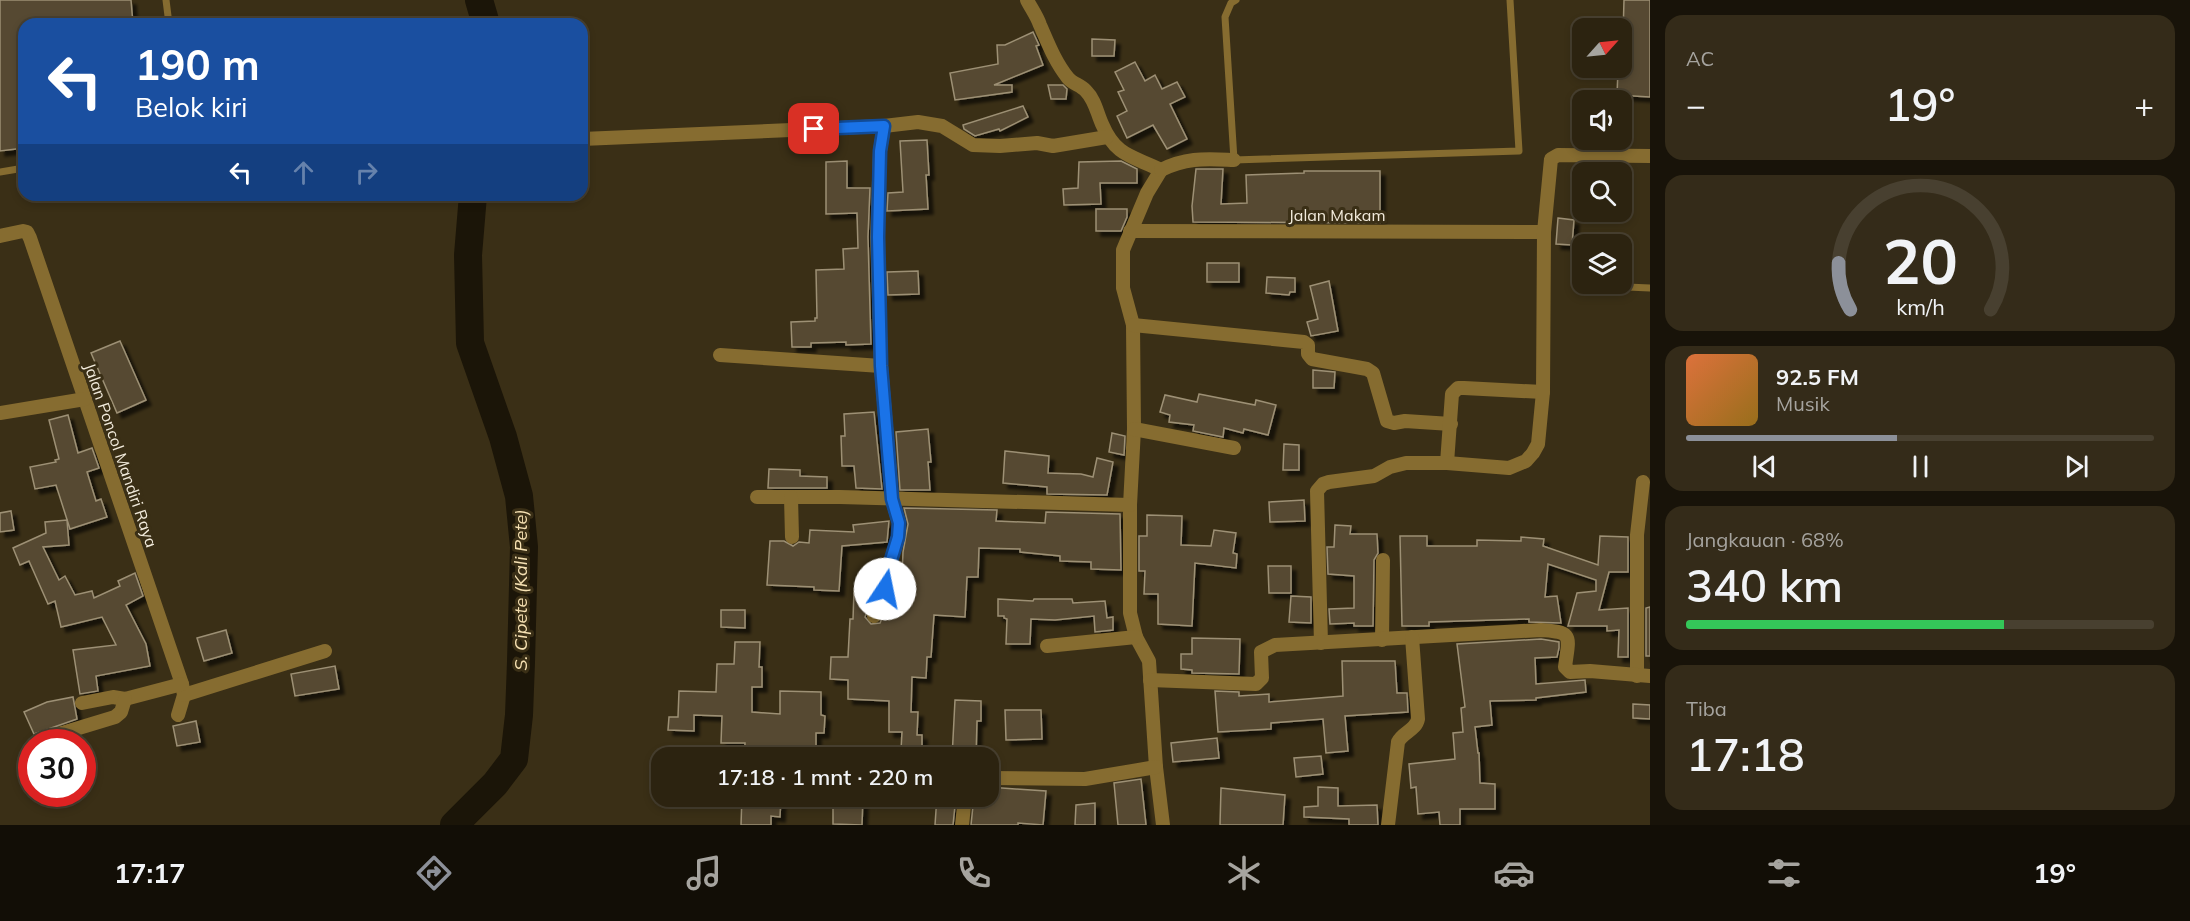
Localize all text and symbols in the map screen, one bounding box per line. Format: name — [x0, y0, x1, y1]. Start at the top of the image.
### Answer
north arrow — [1572, 18, 1632, 78]
map controls — [1572, 18, 1632, 294]
text: 190 m — [135, 38, 260, 91]
icon: left — [36, 42, 114, 120]
text: AC — [1686, 46, 1714, 71]
text: 19° — [1885, 76, 1955, 132]
text: − — [1686, 84, 1706, 125]
text: + — [2134, 84, 2154, 125]
text: Belok kiri — [135, 90, 247, 124]
button: sound — [1572, 90, 1632, 150]
pin — [788, 103, 839, 154]
icon: arrive — [797, 112, 830, 145]
icon: left — [224, 156, 257, 189]
icon: ahead — [287, 156, 320, 189]
icon: right — [350, 156, 383, 189]
button: search — [1572, 162, 1632, 222]
street label: Jalan Makam — [1289, 205, 1385, 225]
text: 20 — [1883, 221, 1957, 300]
button: layers — [1572, 234, 1632, 294]
text: km/h — [1896, 293, 1944, 320]
street label: Jalan Poncol Mandiri Raya — [80, 360, 162, 550]
text: 92.5 FM — [1776, 363, 1859, 391]
text: Musik — [1776, 391, 1830, 416]
icon: previous — [1748, 450, 1781, 483]
icon: pause — [1904, 450, 1937, 483]
icon: next — [2060, 450, 2093, 483]
water label: S. Cipete (Kali Pete) — [509, 509, 532, 671]
text: Jangkauan · 68% — [1686, 527, 1844, 552]
position arrow — [853, 557, 917, 621]
text: 340 km — [1686, 557, 1843, 613]
text: Tiba — [1686, 696, 1727, 721]
text: 17:18 — [1686, 726, 1805, 782]
speed limit sign: 30 — [18, 729, 96, 807]
text: 17:18 · 1 mnt · 220 m — [717, 763, 933, 791]
icon: directions — [413, 852, 455, 894]
icon: music — [683, 852, 725, 894]
icon: phone — [953, 852, 995, 894]
icon: climate — [1223, 852, 1265, 894]
icon: car — [1493, 852, 1535, 894]
icon: filters — [1763, 852, 1805, 894]
text: 17:17 — [114, 856, 185, 890]
text: 19° — [2033, 856, 2076, 890]

